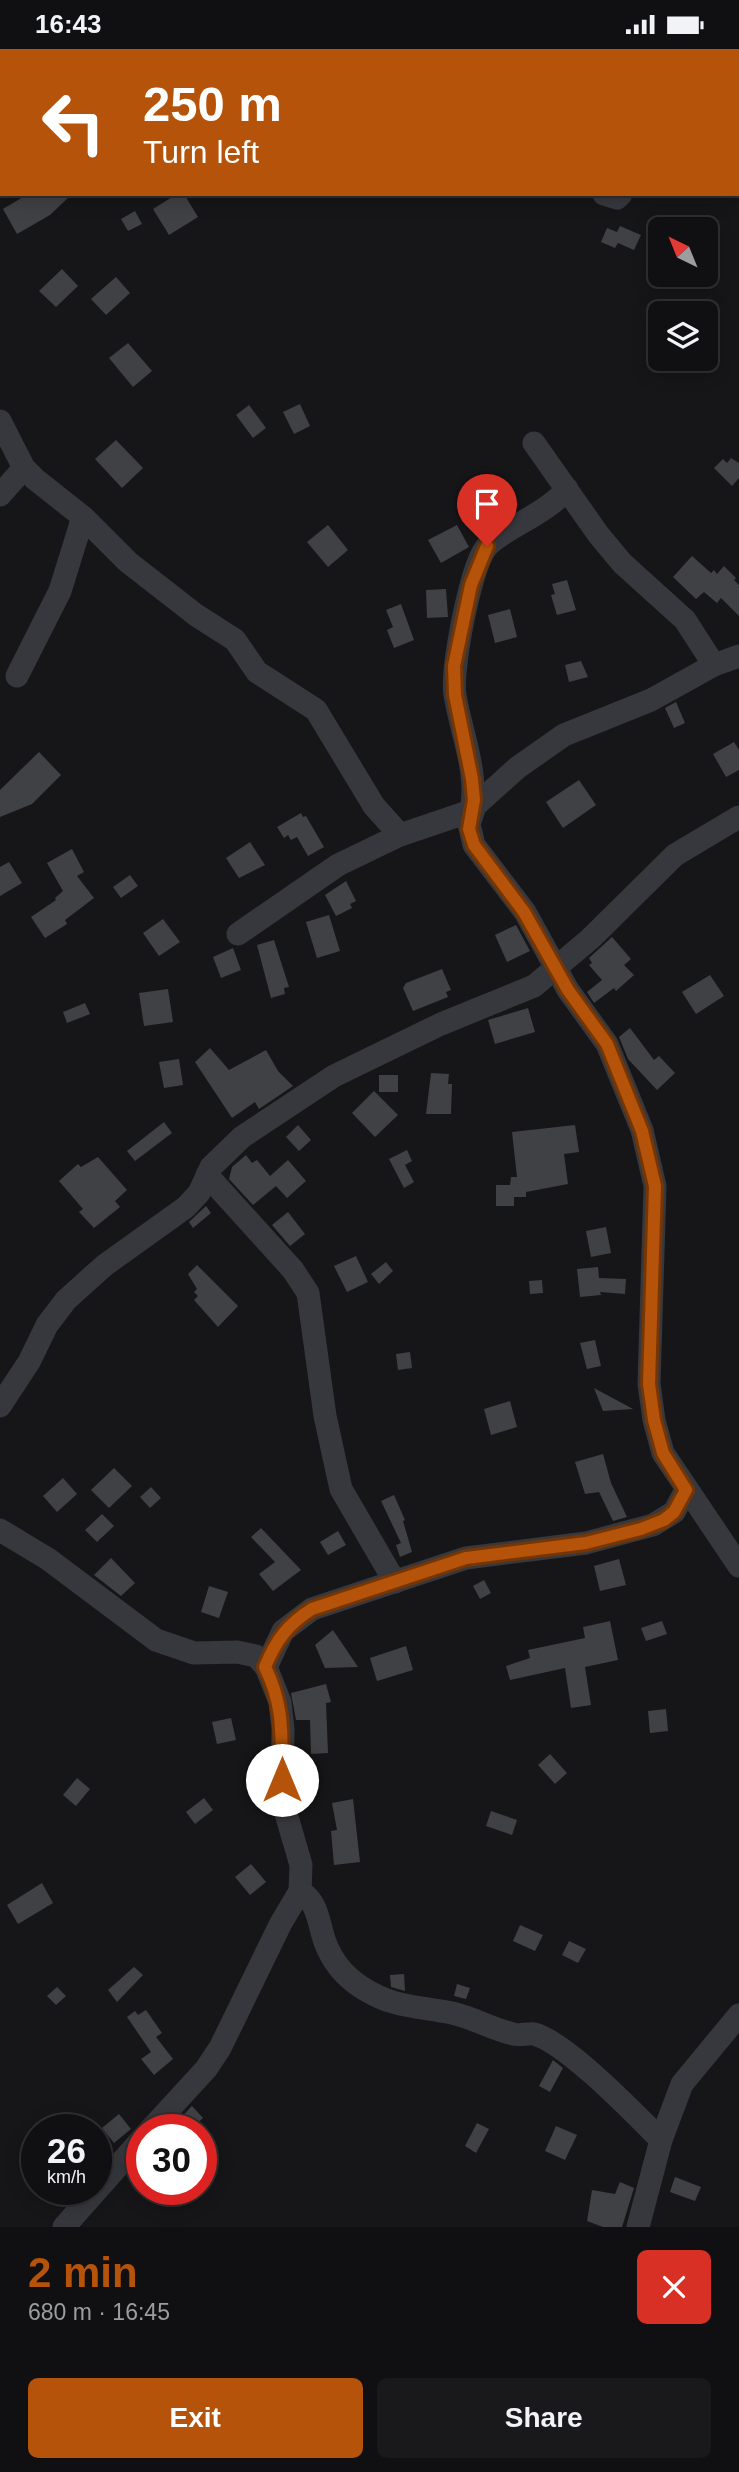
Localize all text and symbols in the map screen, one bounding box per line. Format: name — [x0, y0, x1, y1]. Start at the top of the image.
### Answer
text: 16:43 — [35, 9, 102, 39]
icon: left — [28, 77, 119, 168]
text: 250 m — [143, 77, 282, 131]
text: Turn left — [143, 134, 259, 170]
north arrow — [648, 217, 718, 287]
map controls — [648, 217, 718, 371]
button: layers — [648, 301, 718, 371]
pin — [457, 474, 517, 546]
icon: arrive — [468, 485, 506, 523]
position arrow — [245, 1743, 319, 1817]
speed limit sign: 30 — [126, 2114, 217, 2205]
text: 26 — [47, 2131, 86, 2170]
text: km/h — [47, 2167, 86, 2187]
text: 2 min — [28, 2249, 138, 2296]
button: close — [637, 2250, 711, 2324]
text: 680 m · 16:45 — [28, 2299, 170, 2325]
button: Exit — [28, 2378, 363, 2458]
button: Share — [377, 2378, 711, 2458]

